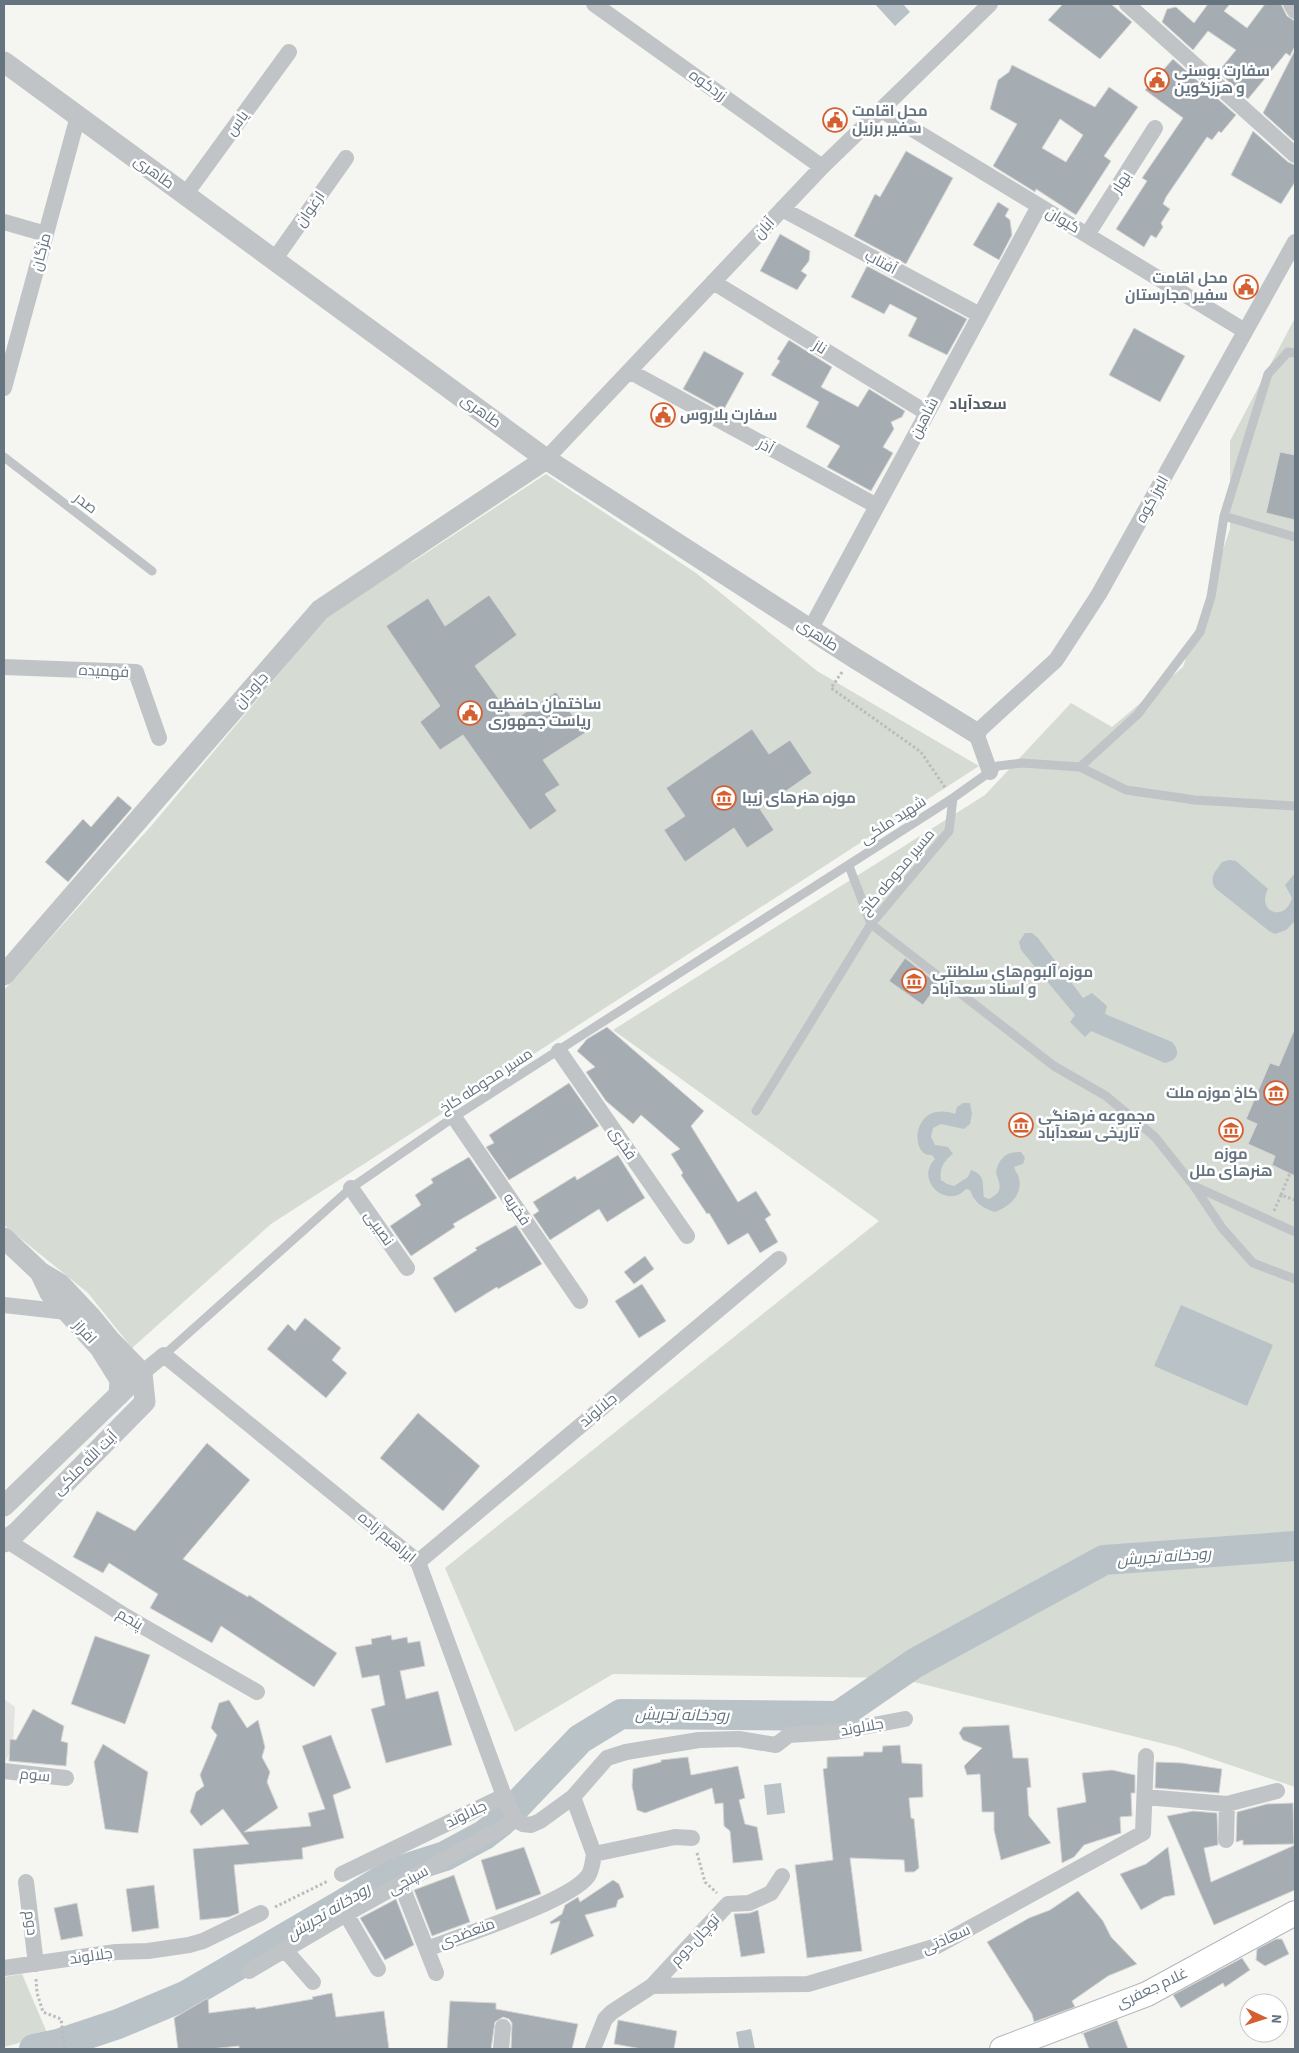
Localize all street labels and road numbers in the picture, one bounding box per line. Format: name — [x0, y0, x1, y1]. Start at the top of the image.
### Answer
street label: زردکوه — [685, 65, 731, 106]
street label: یاس — [221, 106, 254, 140]
street label: طاهری — [129, 151, 178, 194]
street label: بهار — [1106, 167, 1136, 198]
street label: ارغوان — [290, 187, 330, 232]
street label: کیوان — [1042, 202, 1084, 239]
street label: آبان — [749, 213, 780, 244]
street label: مژگان — [26, 231, 57, 274]
street label: آفتاب — [861, 245, 901, 280]
street label: ناز — [808, 335, 831, 360]
street label: طاهری — [456, 390, 505, 433]
street label: شاهین — [905, 394, 944, 442]
street label: آذر — [753, 433, 778, 459]
street label: البرز کوه — [1131, 472, 1174, 527]
street label: صدر — [69, 487, 102, 519]
street label: طاهری — [793, 614, 843, 657]
street label: فهمیده — [78, 660, 130, 683]
street label: جاودان — [230, 668, 273, 713]
street label: شهید ملکی — [856, 791, 930, 850]
street label: مسیر محوطه کاخ — [855, 825, 940, 920]
street label: مسیر محوطه کاخ — [436, 1043, 537, 1119]
street label: فخری — [604, 1122, 641, 1164]
street label: فخریه — [498, 1189, 535, 1230]
street label: نصیبی — [359, 1206, 398, 1250]
street label: افراز — [68, 1315, 101, 1349]
street label: جلالوند — [575, 1388, 622, 1432]
street label: آیت الله ملکی — [48, 1426, 122, 1500]
street label: ابراهیم زاده — [353, 1507, 420, 1568]
street label: پنجم — [113, 1603, 147, 1635]
street label: جلالوند — [839, 1713, 885, 1742]
street label: سوم — [19, 1763, 51, 1788]
street label: جلالوند — [442, 1796, 490, 1833]
street label: سپنچی — [384, 1861, 432, 1900]
street label: دوم — [19, 1909, 42, 1937]
street label: توچال دوم — [666, 1910, 725, 1971]
street label: متعضدی — [436, 1913, 498, 1954]
street label: سعادتی — [919, 1920, 974, 1959]
street label: جلالوند — [68, 1943, 114, 1970]
street label: غلام جعفری — [1113, 1963, 1191, 2014]

